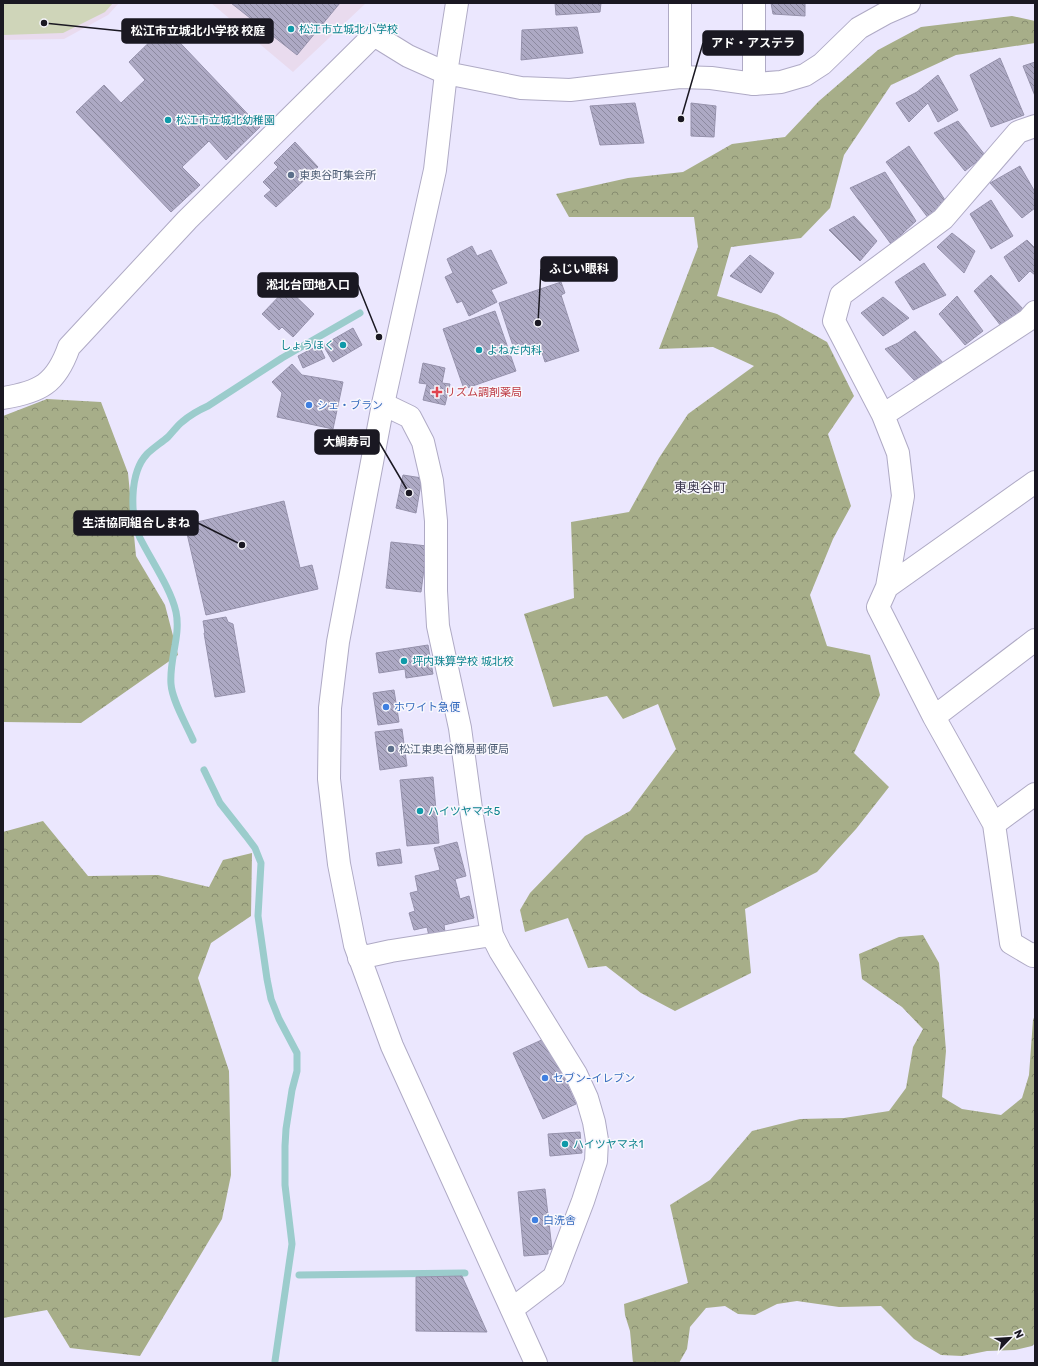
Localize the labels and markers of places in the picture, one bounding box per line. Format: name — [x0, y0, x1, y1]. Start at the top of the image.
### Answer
callout: 松江市立城北小学校 校庭 — [122, 19, 273, 43]
place label: 松江市立城北小学校 — [299, 23, 398, 36]
marker: 松江市立城北小学校 — [286, 24, 296, 34]
callout: アド・アステラ — [703, 31, 803, 55]
place label: 松江市立城北幼稚園 — [176, 114, 275, 127]
marker: 松江市立城北幼稚園 — [163, 115, 173, 125]
place label: 東奥谷町集会所 — [299, 169, 377, 182]
marker: 東奥谷町集会所 — [286, 170, 296, 180]
callout: ふじい眼科 — [541, 257, 617, 281]
callout: 淞北台団地入口 — [258, 273, 358, 297]
place label: しょうほく — [280, 339, 335, 352]
marker: しょうほく — [338, 340, 348, 350]
place label: よねだ内科 — [487, 344, 542, 357]
marker: よねだ内科 — [474, 345, 484, 355]
place label: リズム調剤薬局 — [445, 386, 522, 399]
marker: リズム調剤薬局 — [432, 387, 442, 397]
place label: シェ・ブラン — [317, 399, 383, 412]
marker: シェ・ブラン — [304, 400, 314, 410]
callout: 大鯛寿司 — [315, 430, 379, 454]
callout: 生活協同組合しまね — [74, 511, 198, 535]
place label: 坪内珠算学校 城北校 — [412, 655, 514, 668]
marker: 坪内珠算学校 城北校 — [399, 656, 409, 666]
place label: ホワイト急便 — [394, 701, 461, 714]
marker: ホワイト急便 — [381, 702, 391, 712]
place label: 松江東奥谷簡易郵便局 — [399, 743, 509, 756]
marker: 松江東奥谷簡易郵便局 — [386, 744, 396, 754]
place label: ハイツヤマネ5 — [428, 805, 501, 818]
marker: ハイツヤマネ5 — [415, 806, 425, 816]
place label: セブン-イレブン — [553, 1072, 635, 1085]
marker: セブン-イレブン — [540, 1073, 550, 1083]
place label: ハイツヤマネ1 — [573, 1138, 644, 1151]
marker: ハイツヤマネ1 — [560, 1139, 570, 1149]
place label: 白洗舎 — [543, 1214, 576, 1227]
marker: 白洗舎 — [530, 1215, 540, 1225]

